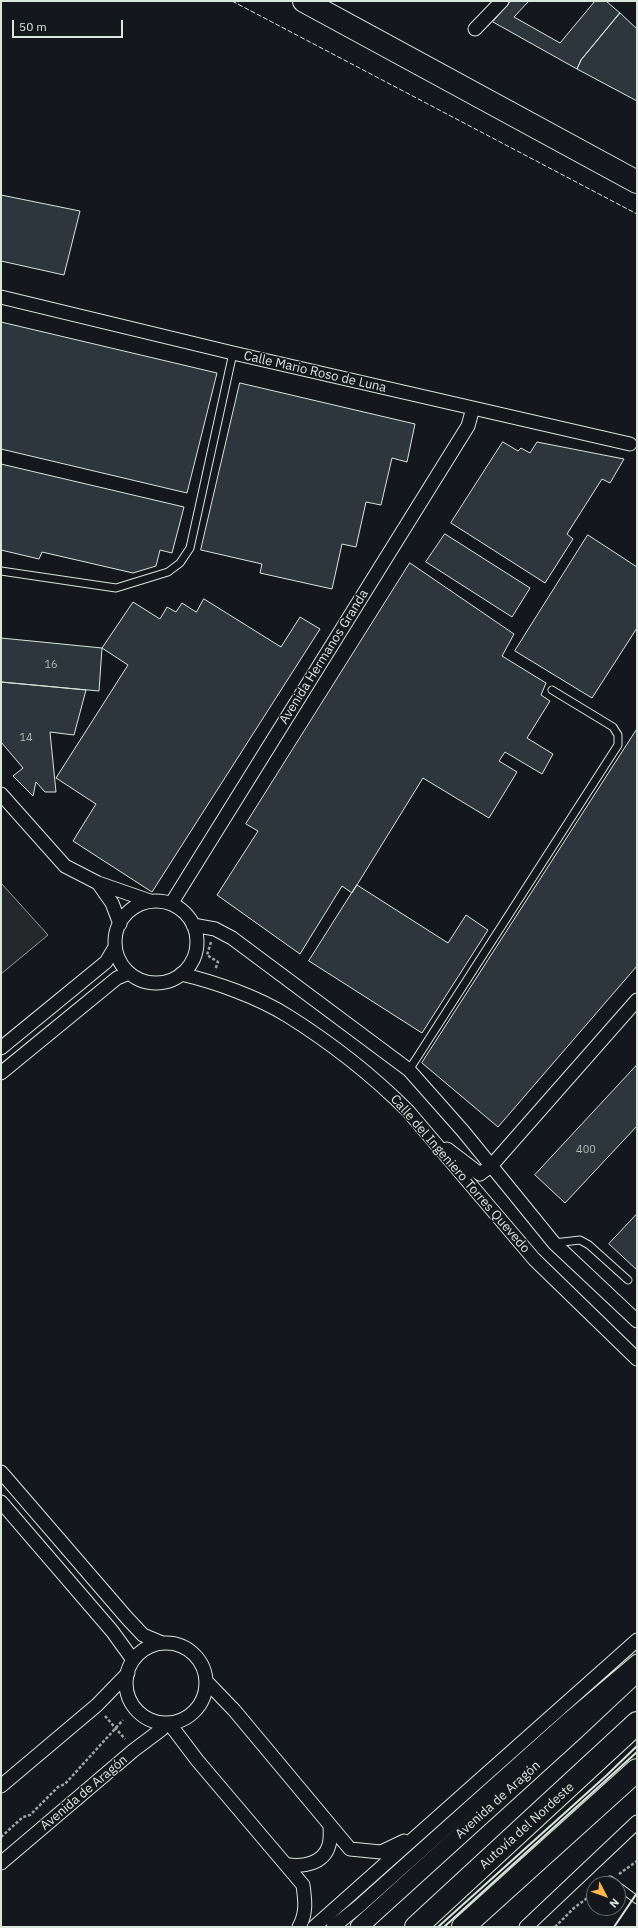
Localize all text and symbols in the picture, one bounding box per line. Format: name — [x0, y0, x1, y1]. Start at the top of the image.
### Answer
scale bar — [14, 12, 125, 38]
text: 50 m — [19, 19, 47, 34]
street label: Calle Mario Roso de Luna — [242, 348, 388, 396]
street label: Avenida Hermanos Granda — [276, 587, 372, 727]
house number: 16 — [44, 658, 58, 672]
house number: 14 — [19, 731, 33, 745]
street label: Calle del Ingeniero Torres Quevedo — [387, 1092, 533, 1256]
house number: 400 — [576, 1143, 596, 1157]
street label: Avenida de Aragón — [37, 1752, 131, 1834]
street label: Avenida de Aragón — [452, 1758, 544, 1842]
street label: Autovía del Nordeste — [476, 1779, 578, 1873]
north arrow — [586, 1876, 626, 1916]
text: N — [606, 1896, 622, 1911]

